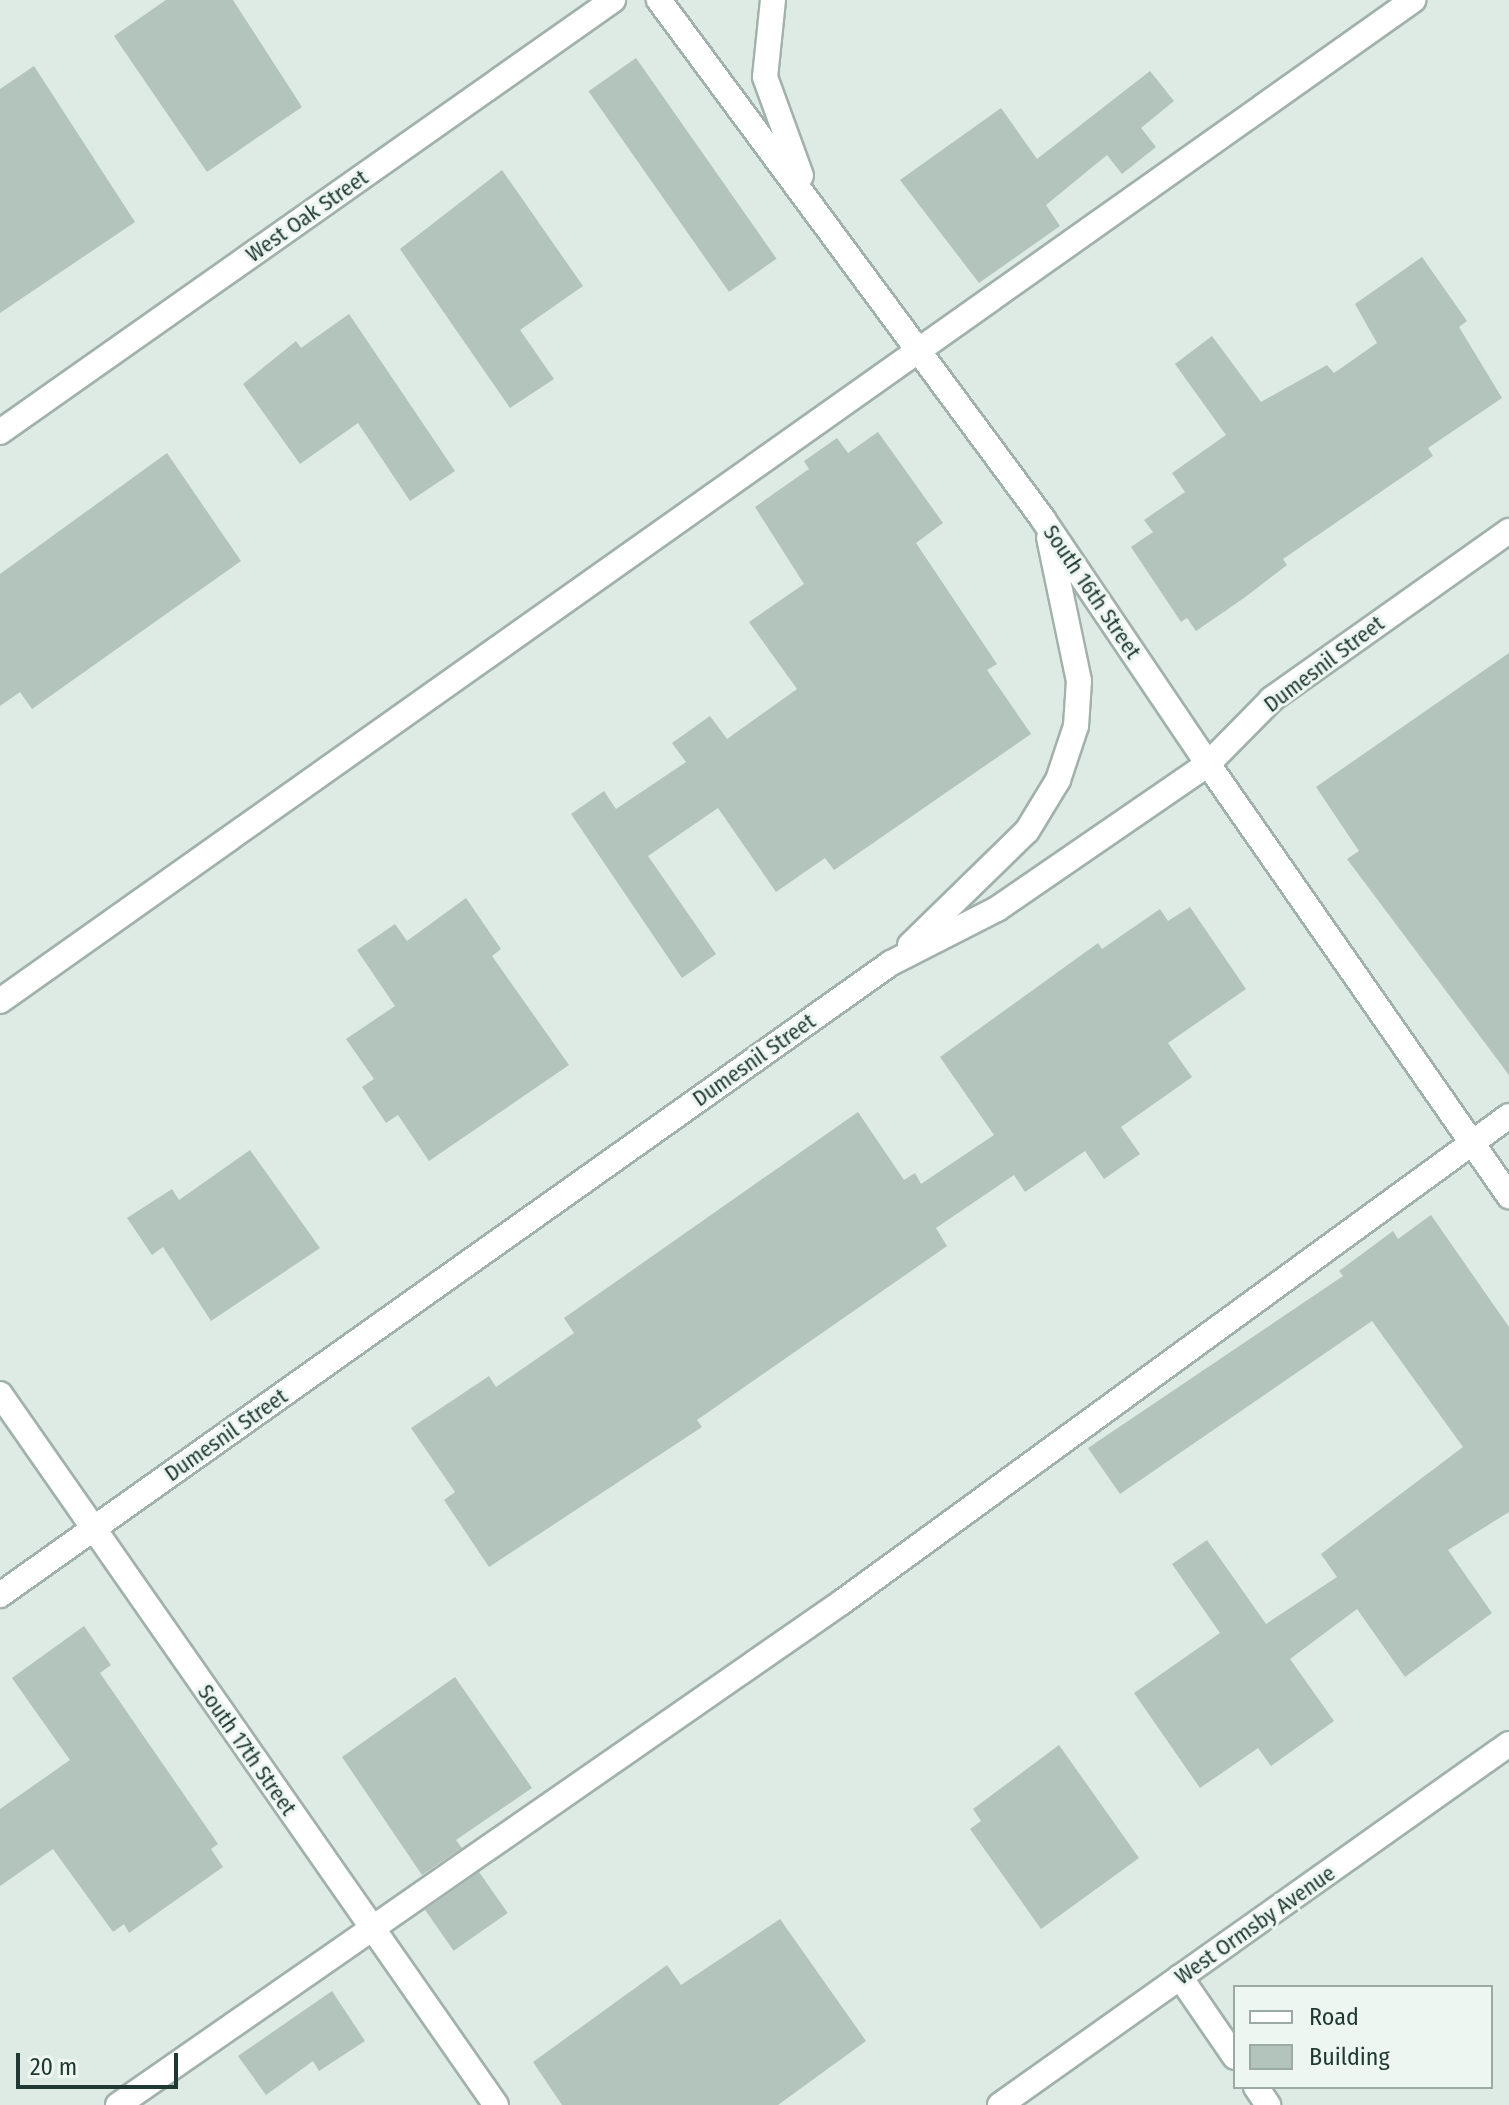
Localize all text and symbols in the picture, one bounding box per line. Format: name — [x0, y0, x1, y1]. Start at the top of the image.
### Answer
street label: West Oak Street — [241, 164, 373, 268]
street label: South 16th Street — [1038, 520, 1146, 664]
street label: Dumesnil Street — [1259, 610, 1389, 718]
street label: Dumesnil Street — [688, 1008, 820, 1112]
street label: Dumesnil Street — [160, 1383, 292, 1487]
street label: South 17th Street — [192, 1680, 302, 1820]
street label: West Ormsby Avenue — [1170, 1860, 1340, 1990]
legend — [1233, 1985, 1493, 2089]
text: Road — [1309, 2003, 1359, 2031]
scale bar — [20, 2037, 182, 2087]
text: Building — [1309, 2043, 1390, 2071]
text: 20 m — [30, 2053, 77, 2081]

